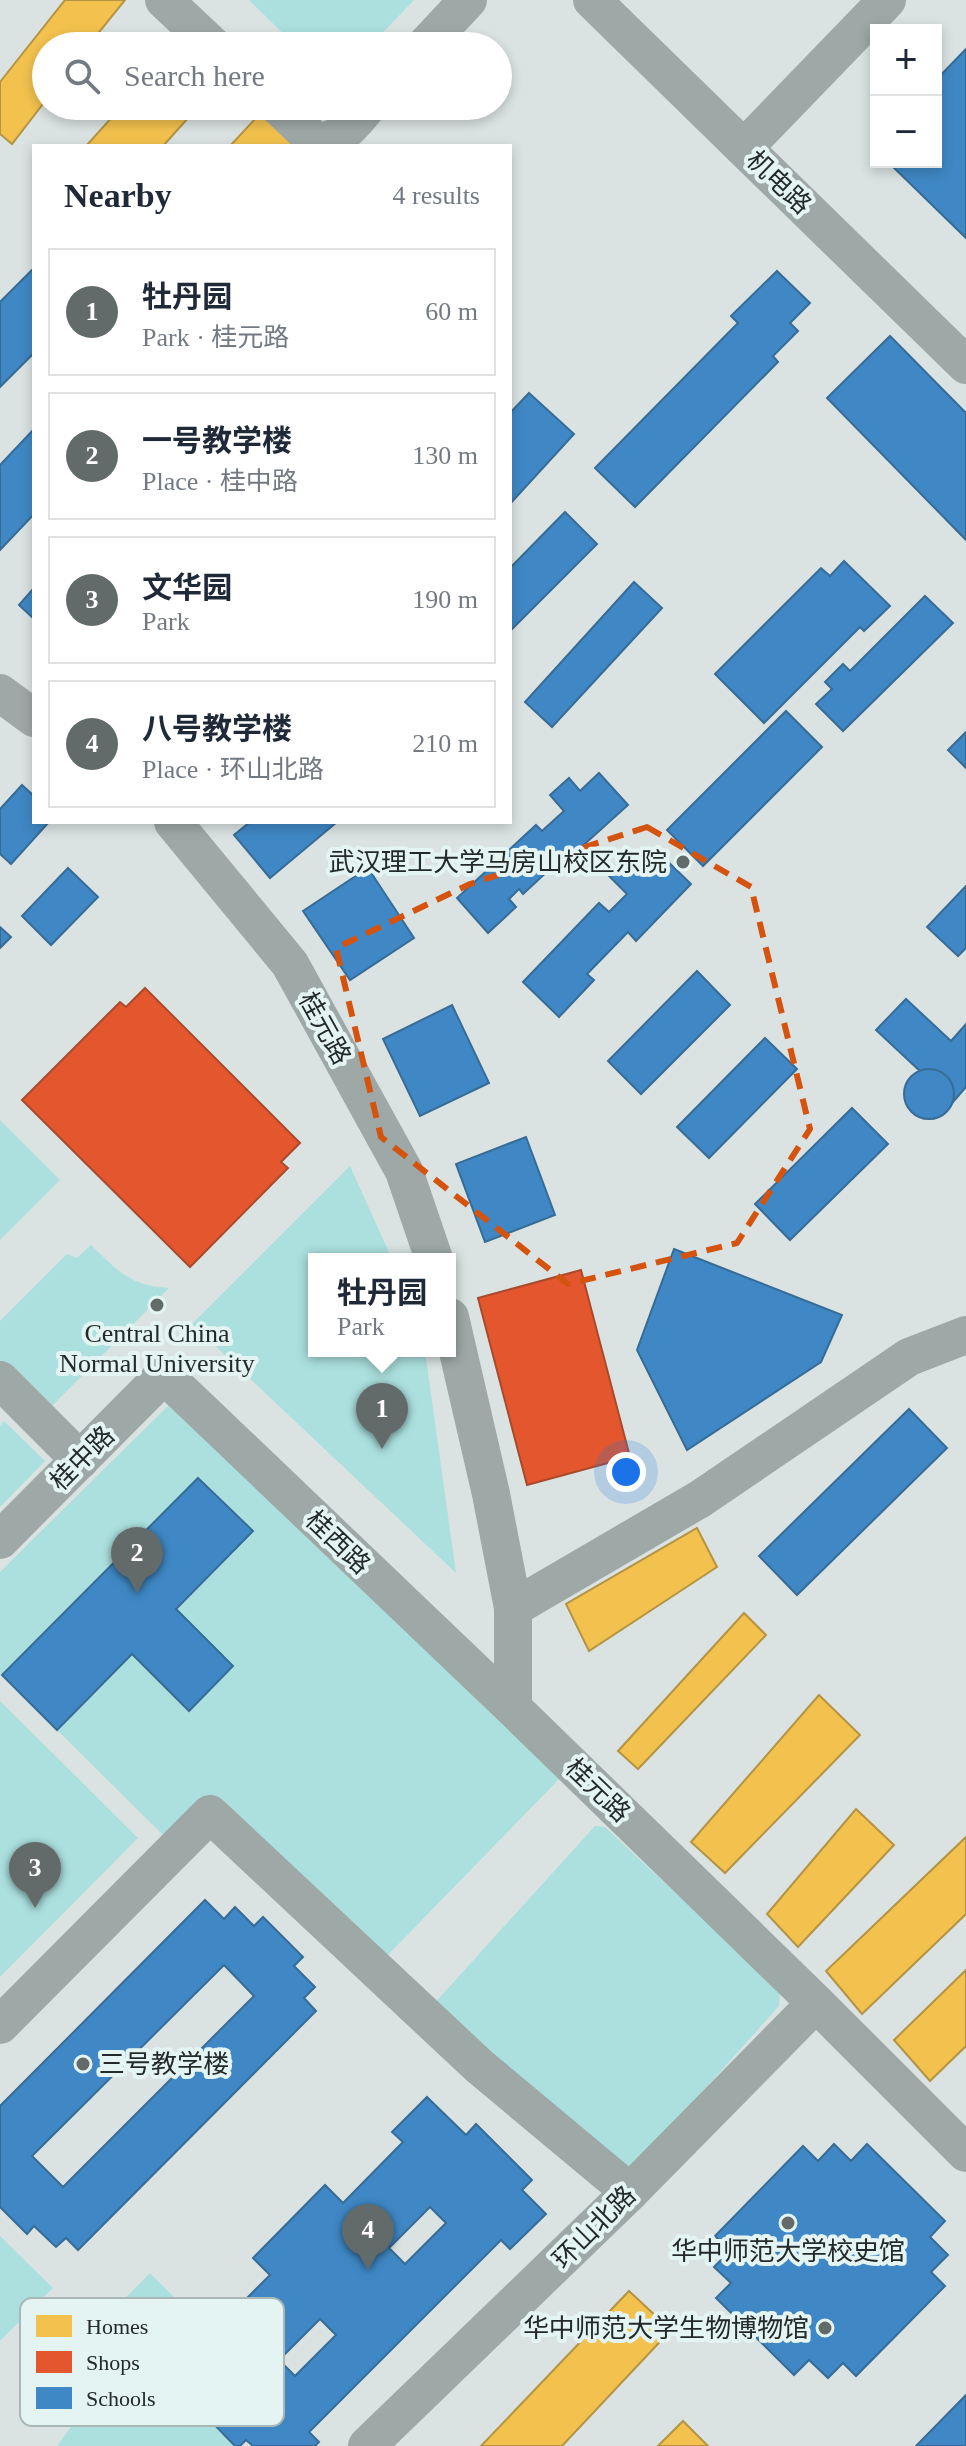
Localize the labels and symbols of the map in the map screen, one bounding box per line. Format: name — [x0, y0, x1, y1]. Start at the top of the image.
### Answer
street label: 机电路 — [741, 145, 817, 220]
place label: 武汉理工大学马房山校区东院 — [329, 848, 667, 877]
marker: 武汉理工大学马房山校区东院 — [674, 853, 692, 871]
street label: 桂元路 — [293, 987, 356, 1069]
marker: Central China Normal University — [148, 1296, 166, 1314]
place label: Central China Normal University — [59, 1319, 255, 1378]
pin: 1 — [356, 1383, 408, 1449]
street label: 桂中路 — [45, 1421, 120, 1496]
your location — [606, 1452, 646, 1492]
street label: 桂西路 — [300, 1505, 376, 1580]
pin: 2 — [111, 1527, 163, 1593]
street label: 桂元路 — [560, 1753, 636, 1828]
pin: 3 — [9, 1842, 61, 1908]
place label: 三号教学楼 — [99, 2050, 229, 2079]
marker: 三号教学楼 — [74, 2055, 92, 2073]
street label: 环山北路 — [547, 2180, 641, 2274]
pin: 4 — [342, 2204, 394, 2270]
marker: 华中师范大学校史馆 — [779, 2214, 797, 2232]
place label: 华中师范大学校史馆 — [671, 2237, 905, 2266]
legend — [20, 2298, 284, 2426]
text: Homes — [86, 2314, 148, 2339]
place label: 华中师范大学生物博物馆 — [523, 2314, 809, 2343]
marker: 华中师范大学生物博物馆 — [816, 2319, 834, 2337]
text: Shops — [86, 2350, 140, 2375]
text: Schools — [86, 2386, 156, 2411]

